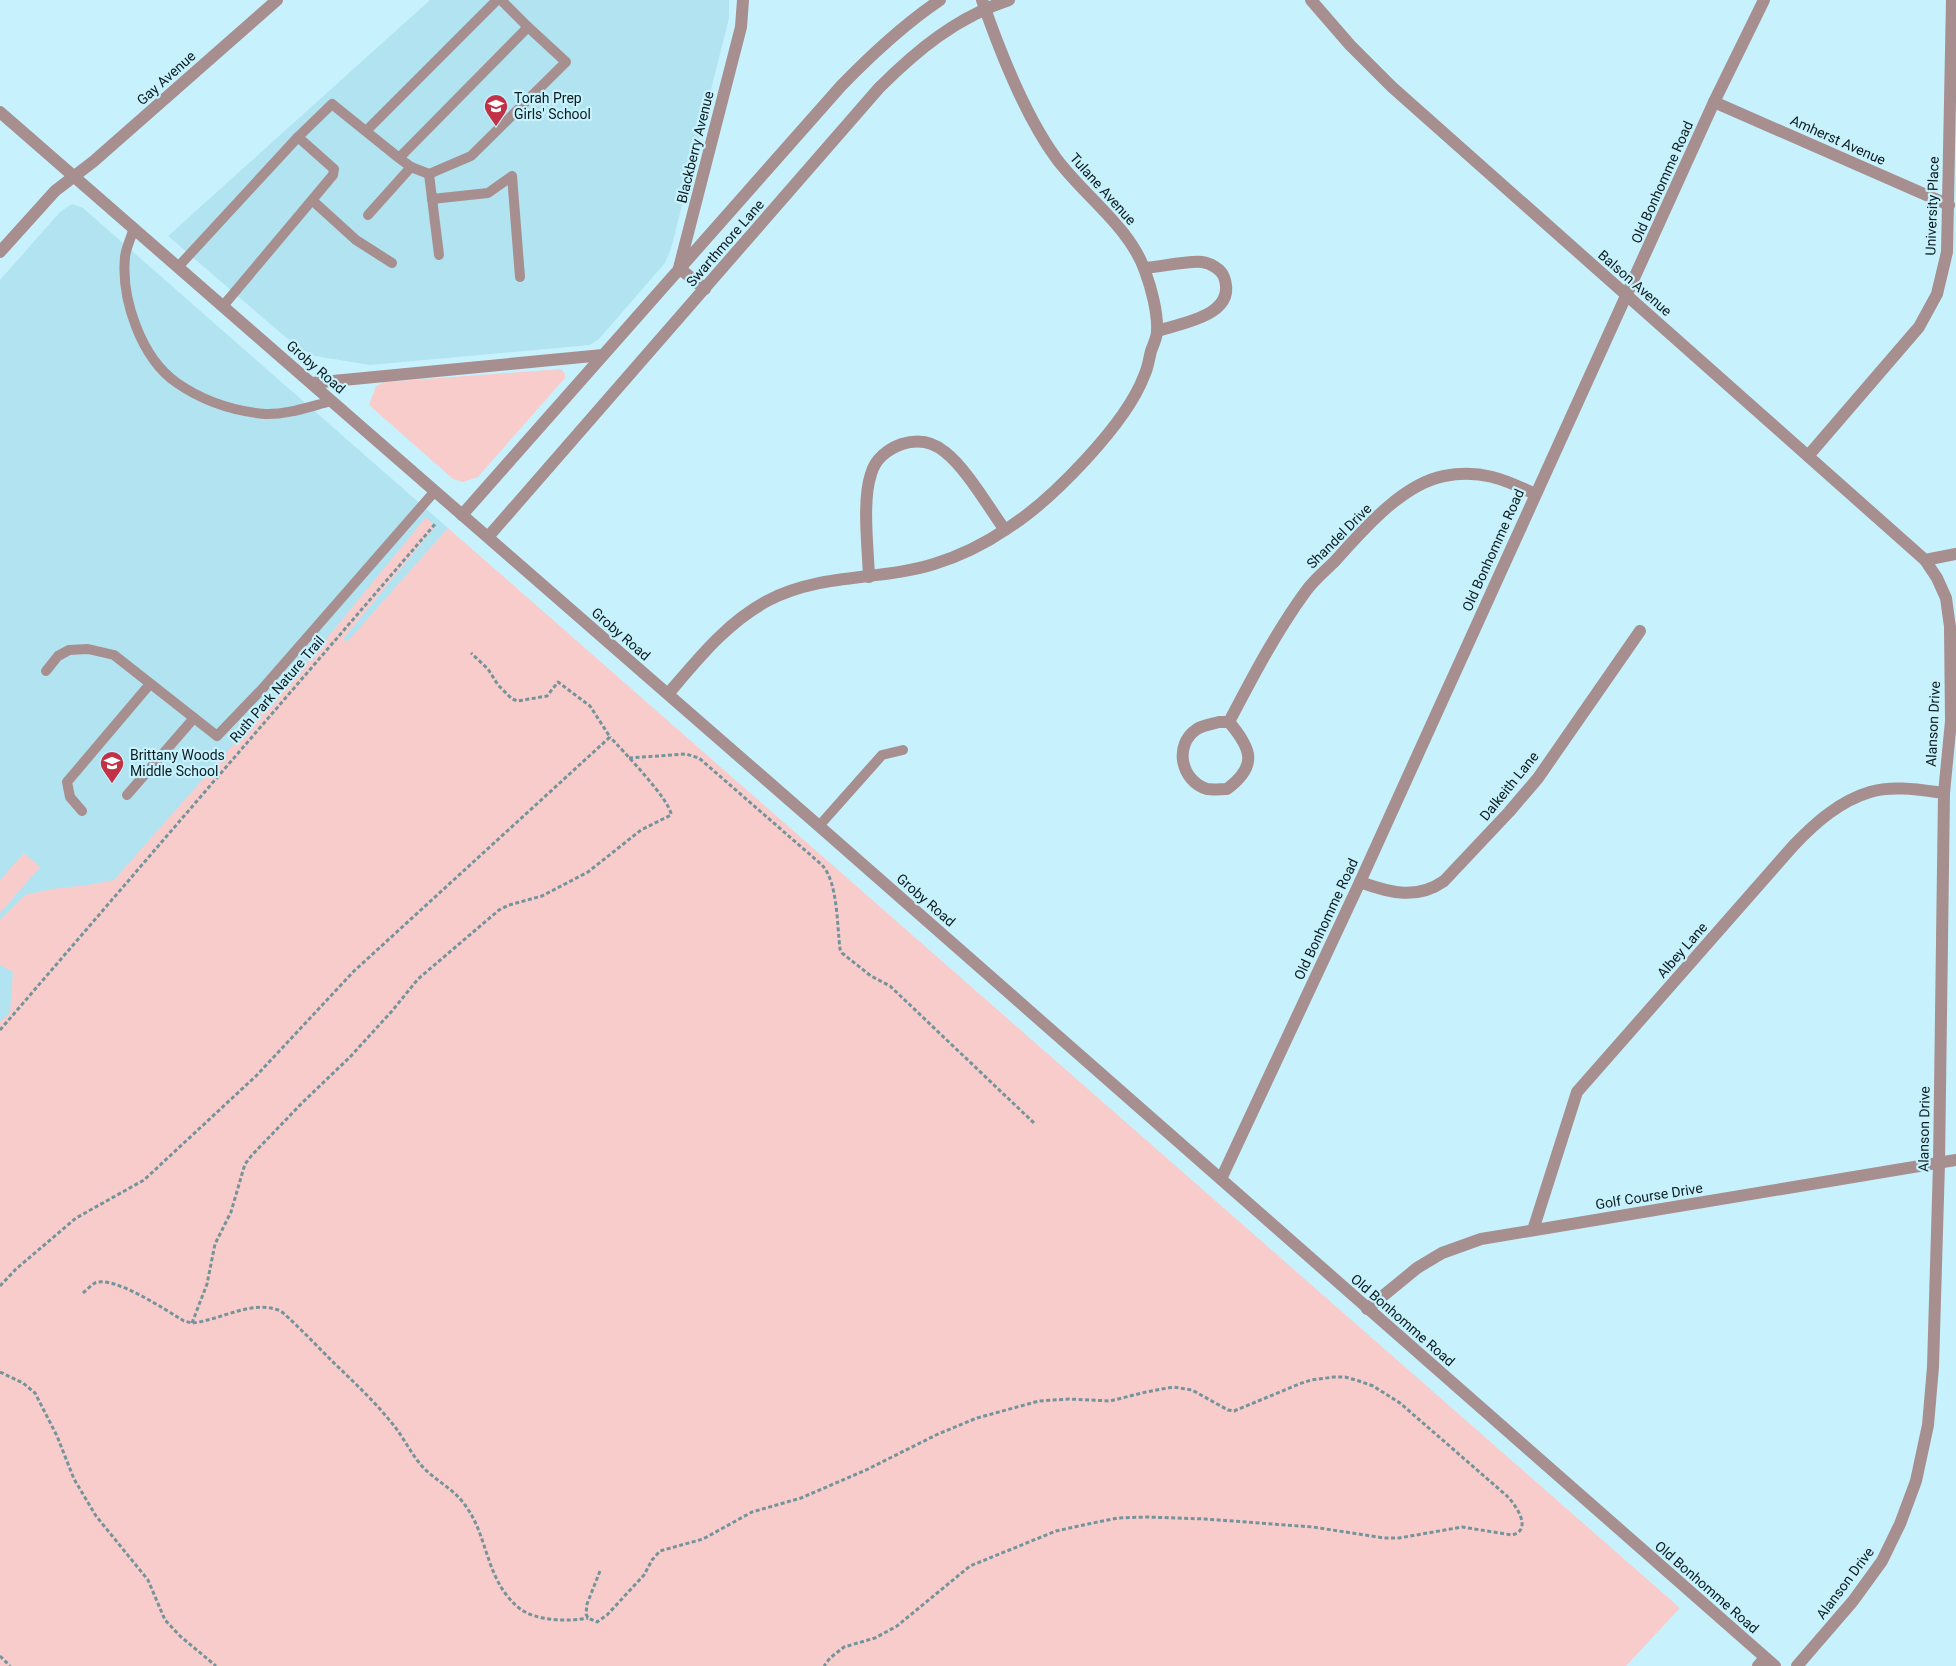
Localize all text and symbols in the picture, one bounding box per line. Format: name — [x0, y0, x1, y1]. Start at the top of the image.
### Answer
street label: Gay Avenue — [134, 48, 198, 108]
street label: Blackberry Avenue — [673, 89, 717, 205]
place label: Torah Prep Girls' School — [514, 90, 591, 122]
school or university icon: Torah Prep Girls' School — [483, 93, 509, 127]
street label: Amherst Avenue — [1788, 112, 1888, 168]
street label: Old Bonhomme Road — [1628, 118, 1696, 246]
street label: Tulane Avenue — [1067, 150, 1139, 228]
street label: University Place — [1922, 156, 1942, 256]
street label: Swarthmore Lane — [683, 196, 767, 290]
street label: Balson Avenue — [1595, 247, 1675, 319]
street label: Groby Road — [284, 337, 348, 397]
street label: Old Bonhomme Road — [1459, 486, 1527, 614]
street label: Shandel Drive — [1303, 500, 1375, 572]
street label: Groby Road — [589, 604, 653, 664]
street label: Ruth Park Nature Trail — [226, 633, 328, 745]
street label: Alanson Drive — [1923, 681, 1943, 767]
place label: Brittany Woods Middle School — [130, 747, 225, 779]
street label: Dalkeith Lane — [1476, 748, 1542, 824]
school or university icon: Brittany Woods Middle School — [99, 750, 125, 784]
street label: Old Bonhomme Road — [1291, 856, 1361, 982]
street label: Groby Road — [894, 870, 958, 930]
street label: Albey Lane — [1654, 919, 1710, 981]
street label: Alanson Drive — [1915, 1086, 1933, 1172]
street label: Golf Course Drive — [1594, 1180, 1704, 1212]
street label: Old Bonhomme Road — [1348, 1271, 1458, 1369]
street label: Old Bonhomme Road — [1652, 1538, 1762, 1636]
street label: Alanson Drive — [1813, 1544, 1877, 1622]

